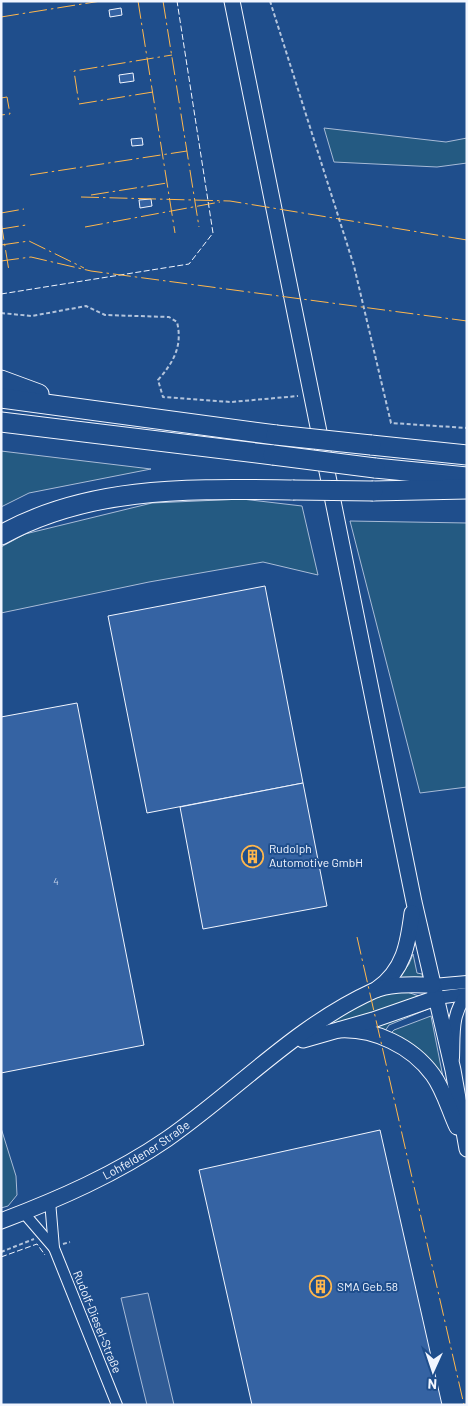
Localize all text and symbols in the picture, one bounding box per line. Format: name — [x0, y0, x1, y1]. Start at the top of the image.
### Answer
place label: Rudolph Automotive GmbH — [269, 841, 363, 869]
building icon: Rudolph Automotive GmbH — [241, 844, 265, 868]
house number: 4 — [53, 875, 59, 887]
street label: Lohfeldener Straße — [100, 1117, 192, 1182]
street label: Rudolf-Diesel-Straße — [71, 1268, 125, 1375]
building icon: SMA Geb.58 — [309, 1275, 333, 1299]
place label: SMA Geb.58 — [337, 1279, 398, 1293]
north arrow — [408, 1346, 458, 1396]
text: N — [427, 1376, 437, 1393]

